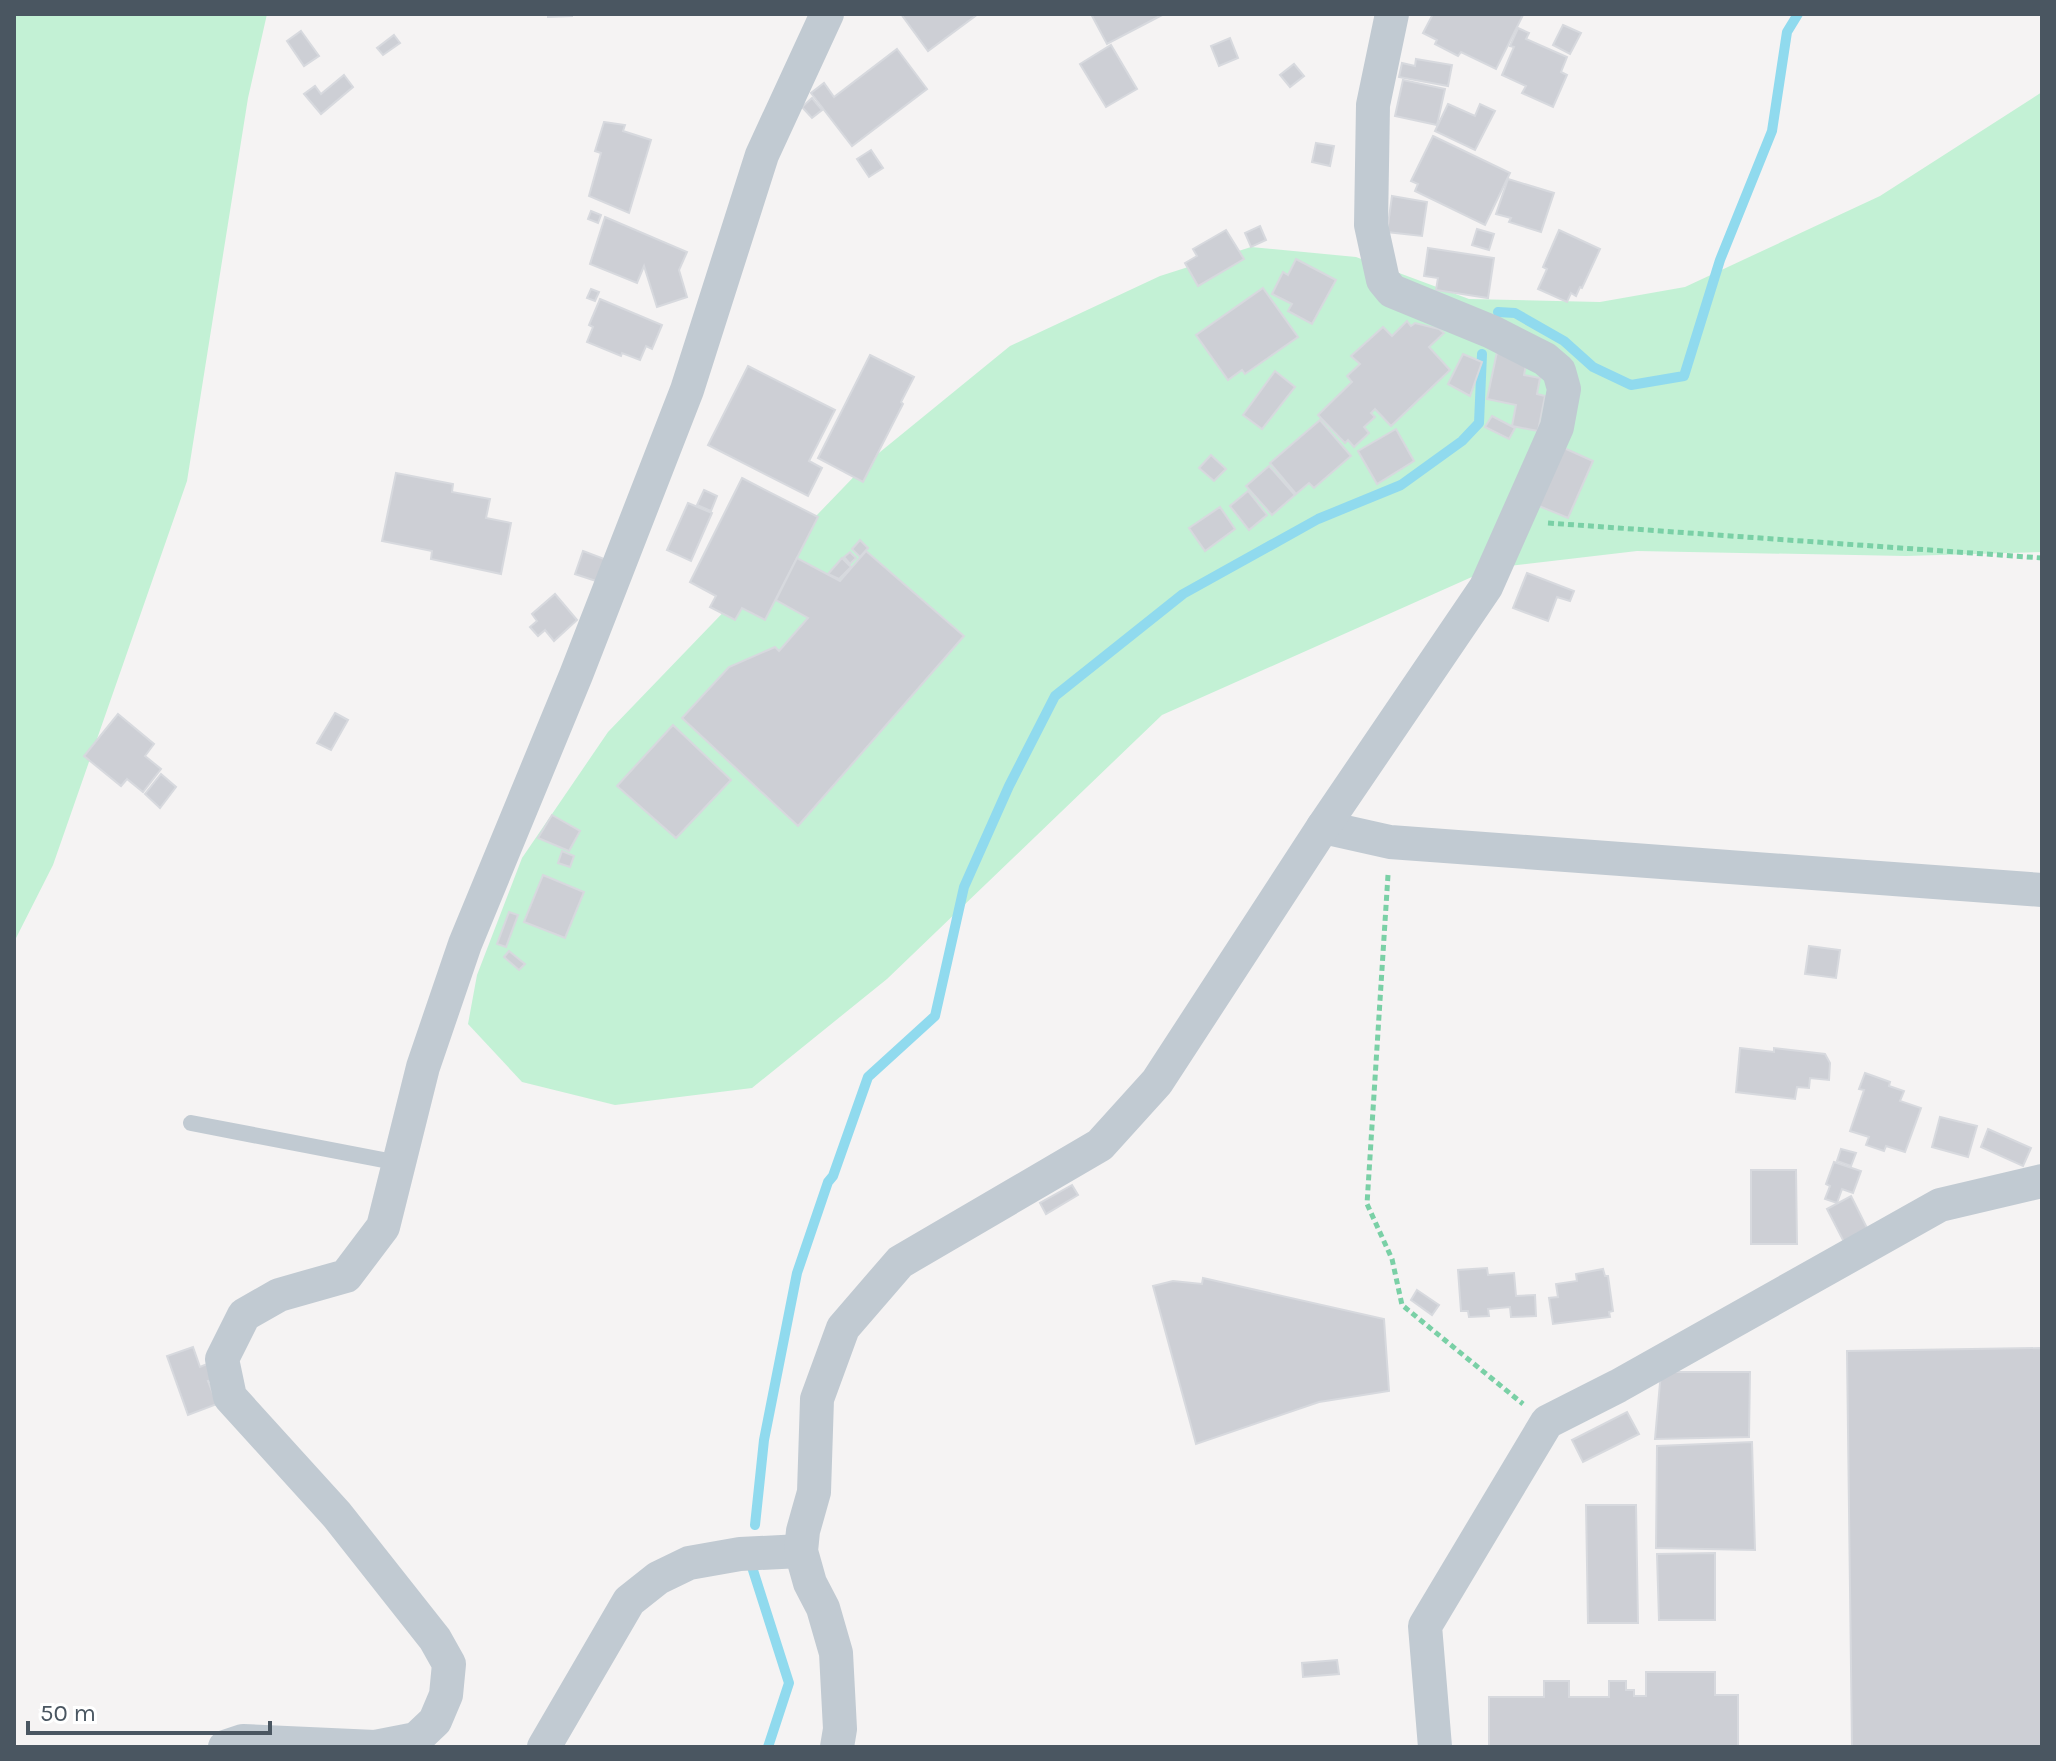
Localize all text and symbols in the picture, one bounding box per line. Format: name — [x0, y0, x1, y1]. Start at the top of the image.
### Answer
scale bar — [28, 1685, 270, 1735]
text: 50 m — [40, 1699, 96, 1727]

